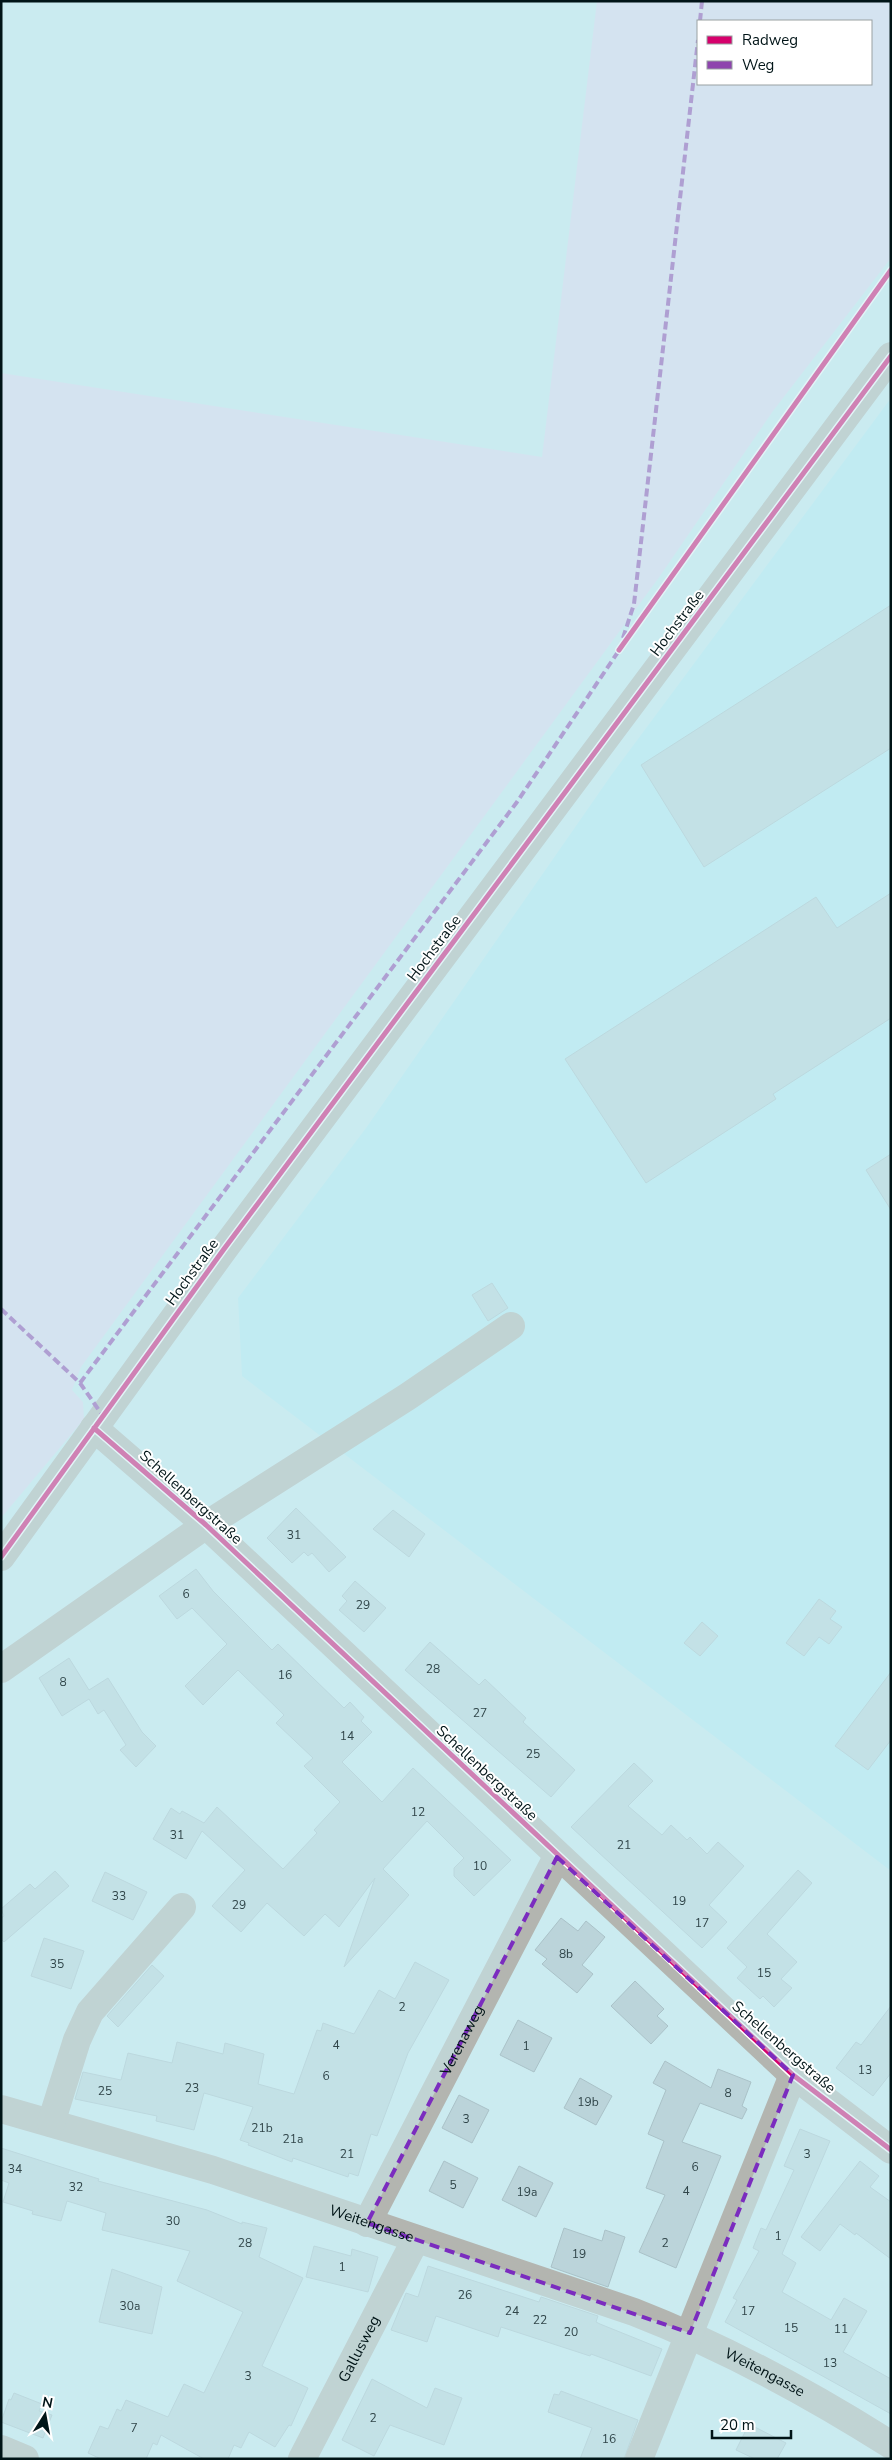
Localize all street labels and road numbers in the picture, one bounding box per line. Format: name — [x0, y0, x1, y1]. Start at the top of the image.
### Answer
street label: Hochstraße — [646, 586, 708, 660]
street label: Hochstraße — [403, 911, 465, 985]
street label: Hochstraße — [161, 1235, 223, 1309]
street label: Schellenbergstraße — [135, 1446, 247, 1548]
street label: Schellenbergstraße — [432, 1721, 542, 1825]
street label: Schellenbergstraße — [728, 1996, 840, 2098]
street label: Verenaweg — [435, 2002, 488, 2080]
street label: Weitengasse — [327, 2200, 417, 2247]
street label: Gallusweg — [333, 2312, 385, 2386]
street label: Weitengasse — [721, 2343, 809, 2402]

